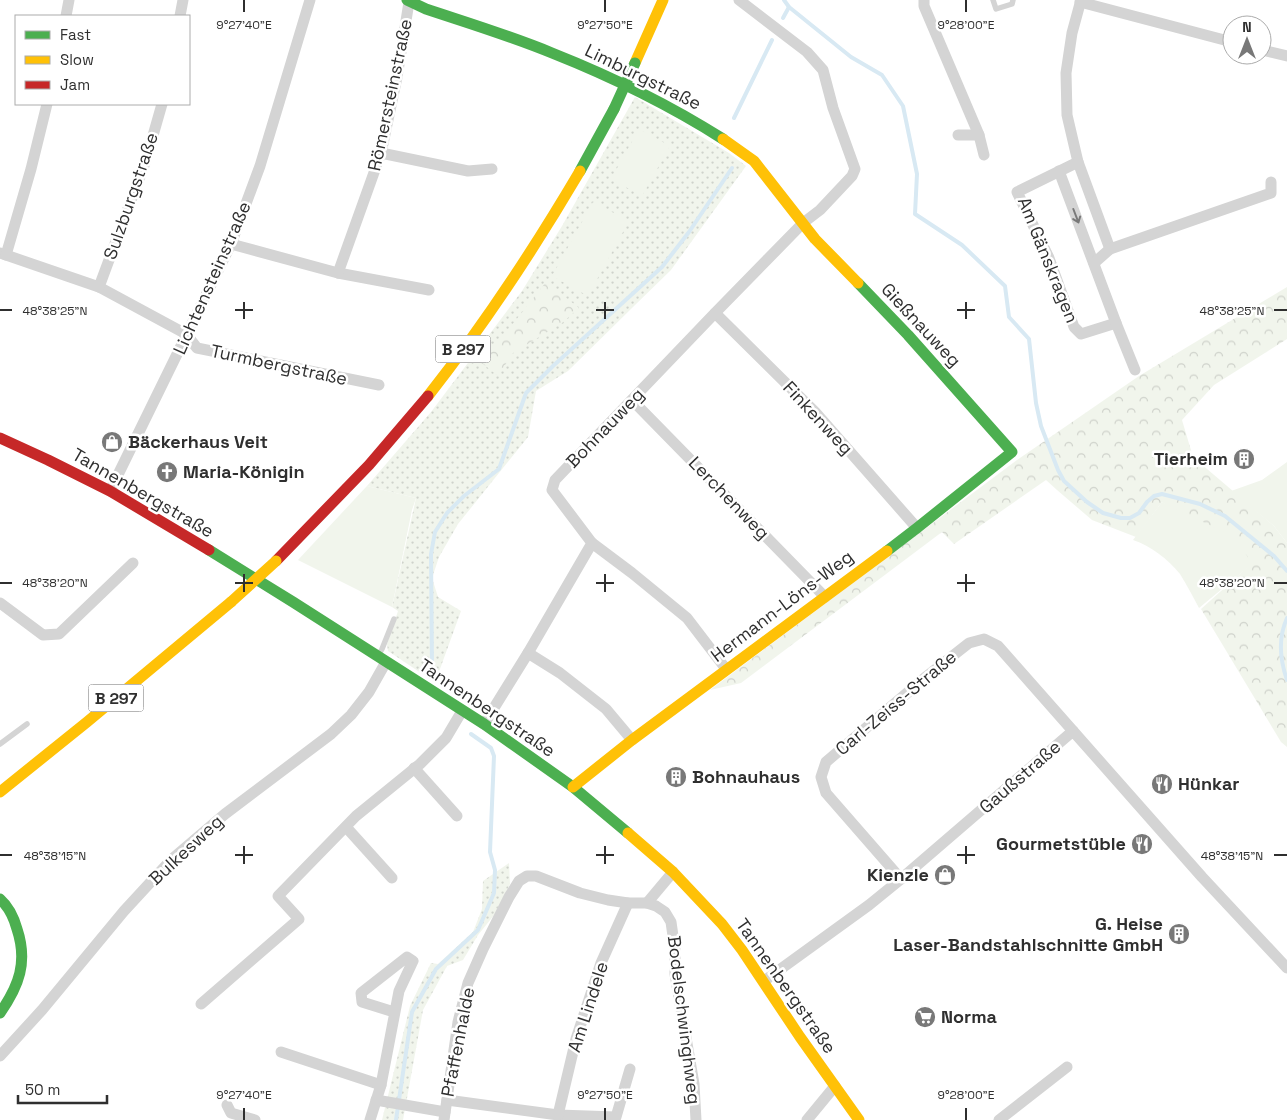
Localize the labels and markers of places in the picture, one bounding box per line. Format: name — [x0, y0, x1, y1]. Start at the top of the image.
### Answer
shop icon: Bäckerhaus Veit — [100, 430, 124, 454]
place label: Bäckerhaus Veit — [128, 430, 268, 453]
place label: Tierheim — [1154, 447, 1228, 470]
building icon: Tierheim — [1232, 447, 1256, 471]
church icon: Maria-Königin — [155, 460, 179, 484]
place label: Maria-Königin — [183, 460, 304, 483]
building icon: Bohnauhaus — [664, 765, 688, 789]
place label: Bohnauhaus — [692, 765, 800, 788]
restaurant icon: Hünkar — [1150, 772, 1174, 796]
place label: Hünkar — [1178, 772, 1240, 795]
place label: Gourmetstüble — [996, 832, 1126, 855]
restaurant icon: Gourmetstüble — [1130, 832, 1154, 856]
place label: Kienzle — [867, 863, 929, 886]
shop icon: Kienzle — [933, 863, 957, 887]
place label: G. Heise Laser-Bandstahlschnitte GmbH — [893, 912, 1163, 956]
building icon: G. Heise Laser-Bandstahlschnitte GmbH — [1167, 922, 1191, 946]
supermarket icon: Norma — [913, 1005, 937, 1029]
place label: Norma — [941, 1005, 998, 1028]

